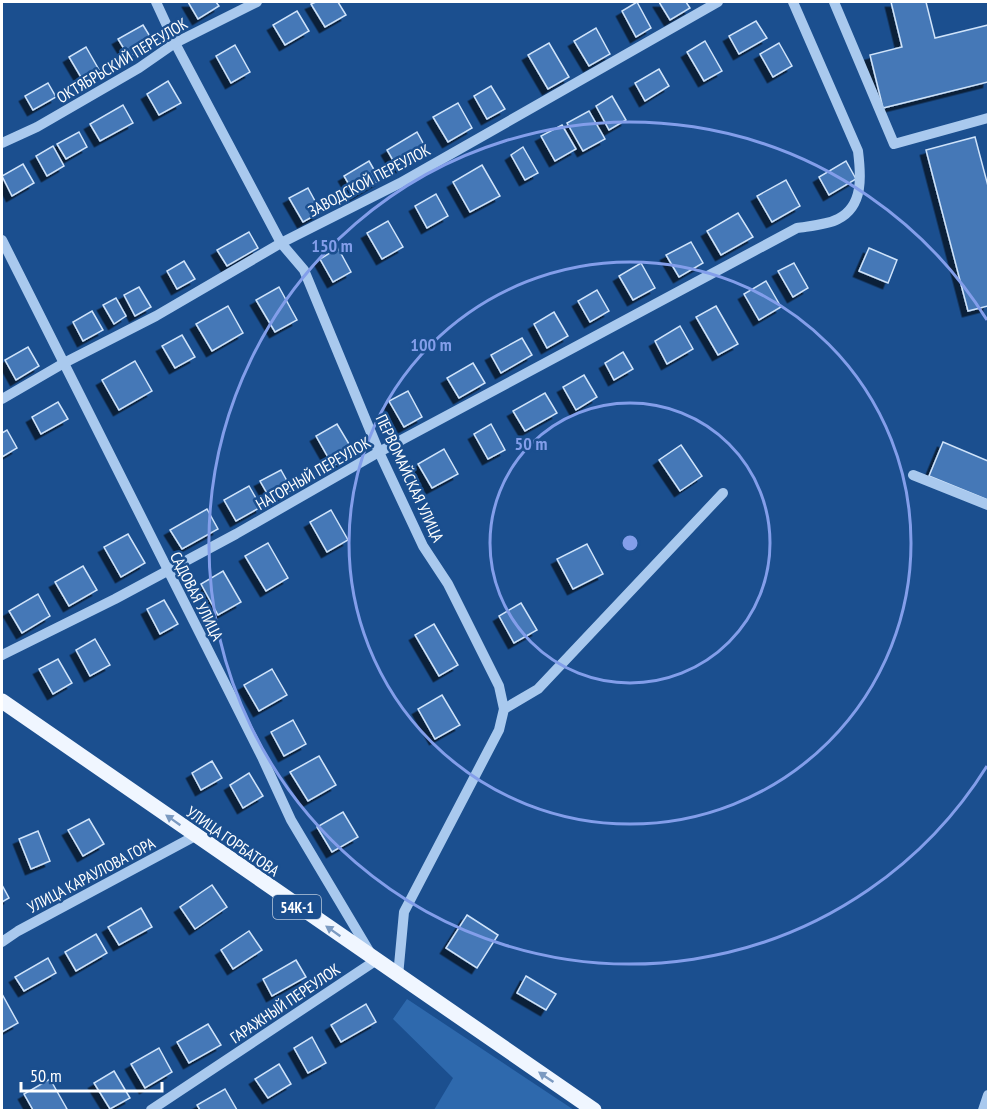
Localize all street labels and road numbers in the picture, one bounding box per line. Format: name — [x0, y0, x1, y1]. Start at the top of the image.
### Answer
street label: ОКТЯБРЬСКИЙ ПЕРЕУЛОК — [53, 13, 191, 107]
street label: ЗАВОДСКОЙ ПЕРЕУЛОК — [304, 139, 434, 221]
street label: ПЕРВОМАЙСКАЯ УЛИЦА — [372, 411, 449, 545]
street label: НАГОРНЫЙ ПЕРЕУЛОК — [252, 432, 374, 514]
street label: САДОВАЯ УЛИЦА — [166, 548, 228, 644]
street label: УЛИЦА ГОРБАТОВА — [183, 802, 284, 881]
street label: УЛИЦА КАРАУЛОВА ГОРА — [24, 833, 159, 917]
road number: 54К-1 — [273, 895, 321, 919]
street label: ГАРАЖНЫЙ ПЕРЕУЛОК — [226, 959, 344, 1047]

